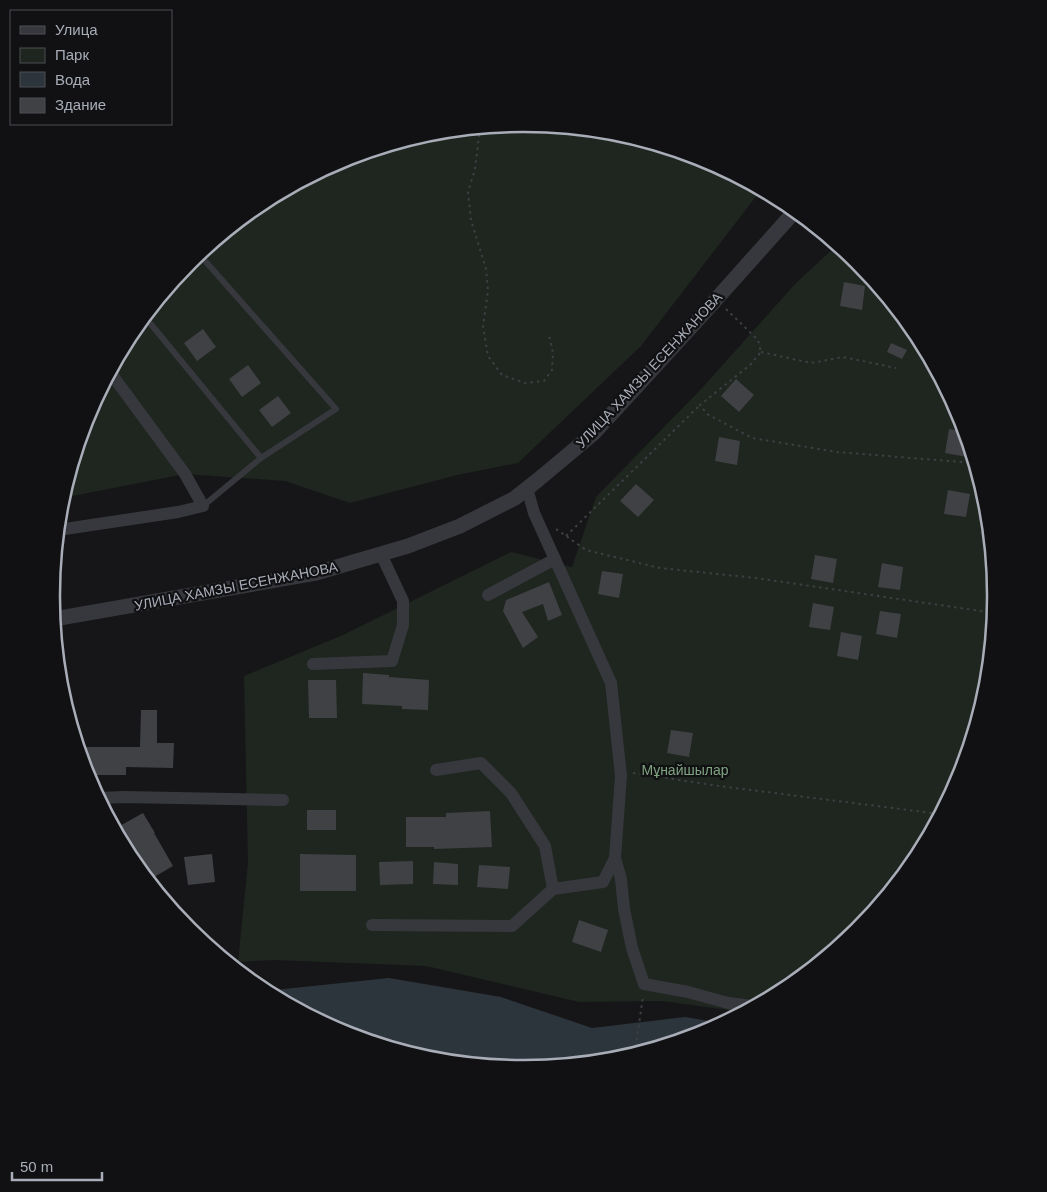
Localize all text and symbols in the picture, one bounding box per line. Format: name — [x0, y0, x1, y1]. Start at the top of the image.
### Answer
legend — [10, 10, 172, 125]
text: Улица — [55, 21, 98, 38]
text: Парк — [55, 46, 89, 63]
text: Вода — [55, 71, 91, 88]
text: Здание — [55, 96, 106, 113]
street label: УЛИЦА ХАМЗЫ ЕСЕНЖАНОВА — [573, 288, 726, 451]
street label: УЛИЦА ХАМЗЫ ЕСЕНЖАНОВА — [133, 558, 340, 614]
park label: Мұнайшылар — [641, 762, 729, 778]
scale bar — [12, 1150, 102, 1182]
text: 50 m — [20, 1158, 53, 1175]

